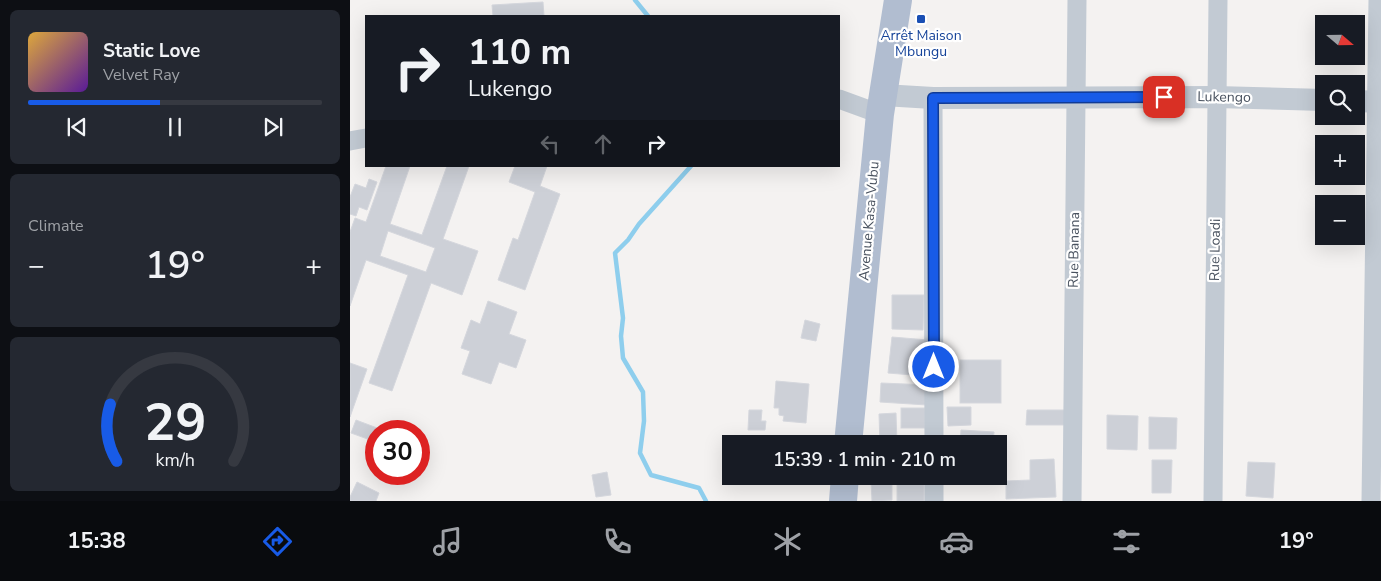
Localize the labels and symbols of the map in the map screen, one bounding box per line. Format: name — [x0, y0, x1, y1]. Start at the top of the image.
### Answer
marker: Arrêt Maison Mbungu — [915, 13, 927, 25]
north arrow — [1315, 15, 1365, 65]
place label: Arrêt Maison Mbungu — [880, 26, 962, 61]
pin — [1143, 76, 1185, 118]
street label: Lukengo — [1197, 87, 1251, 107]
street label: Avenue Kasa-Vubu — [854, 161, 884, 281]
street label: Rue Banana — [1064, 212, 1084, 288]
street label: Rue Loadi — [1205, 219, 1225, 281]
position arrow — [907, 340, 959, 392]
speed limit sign: 30 — [365, 420, 430, 485]

